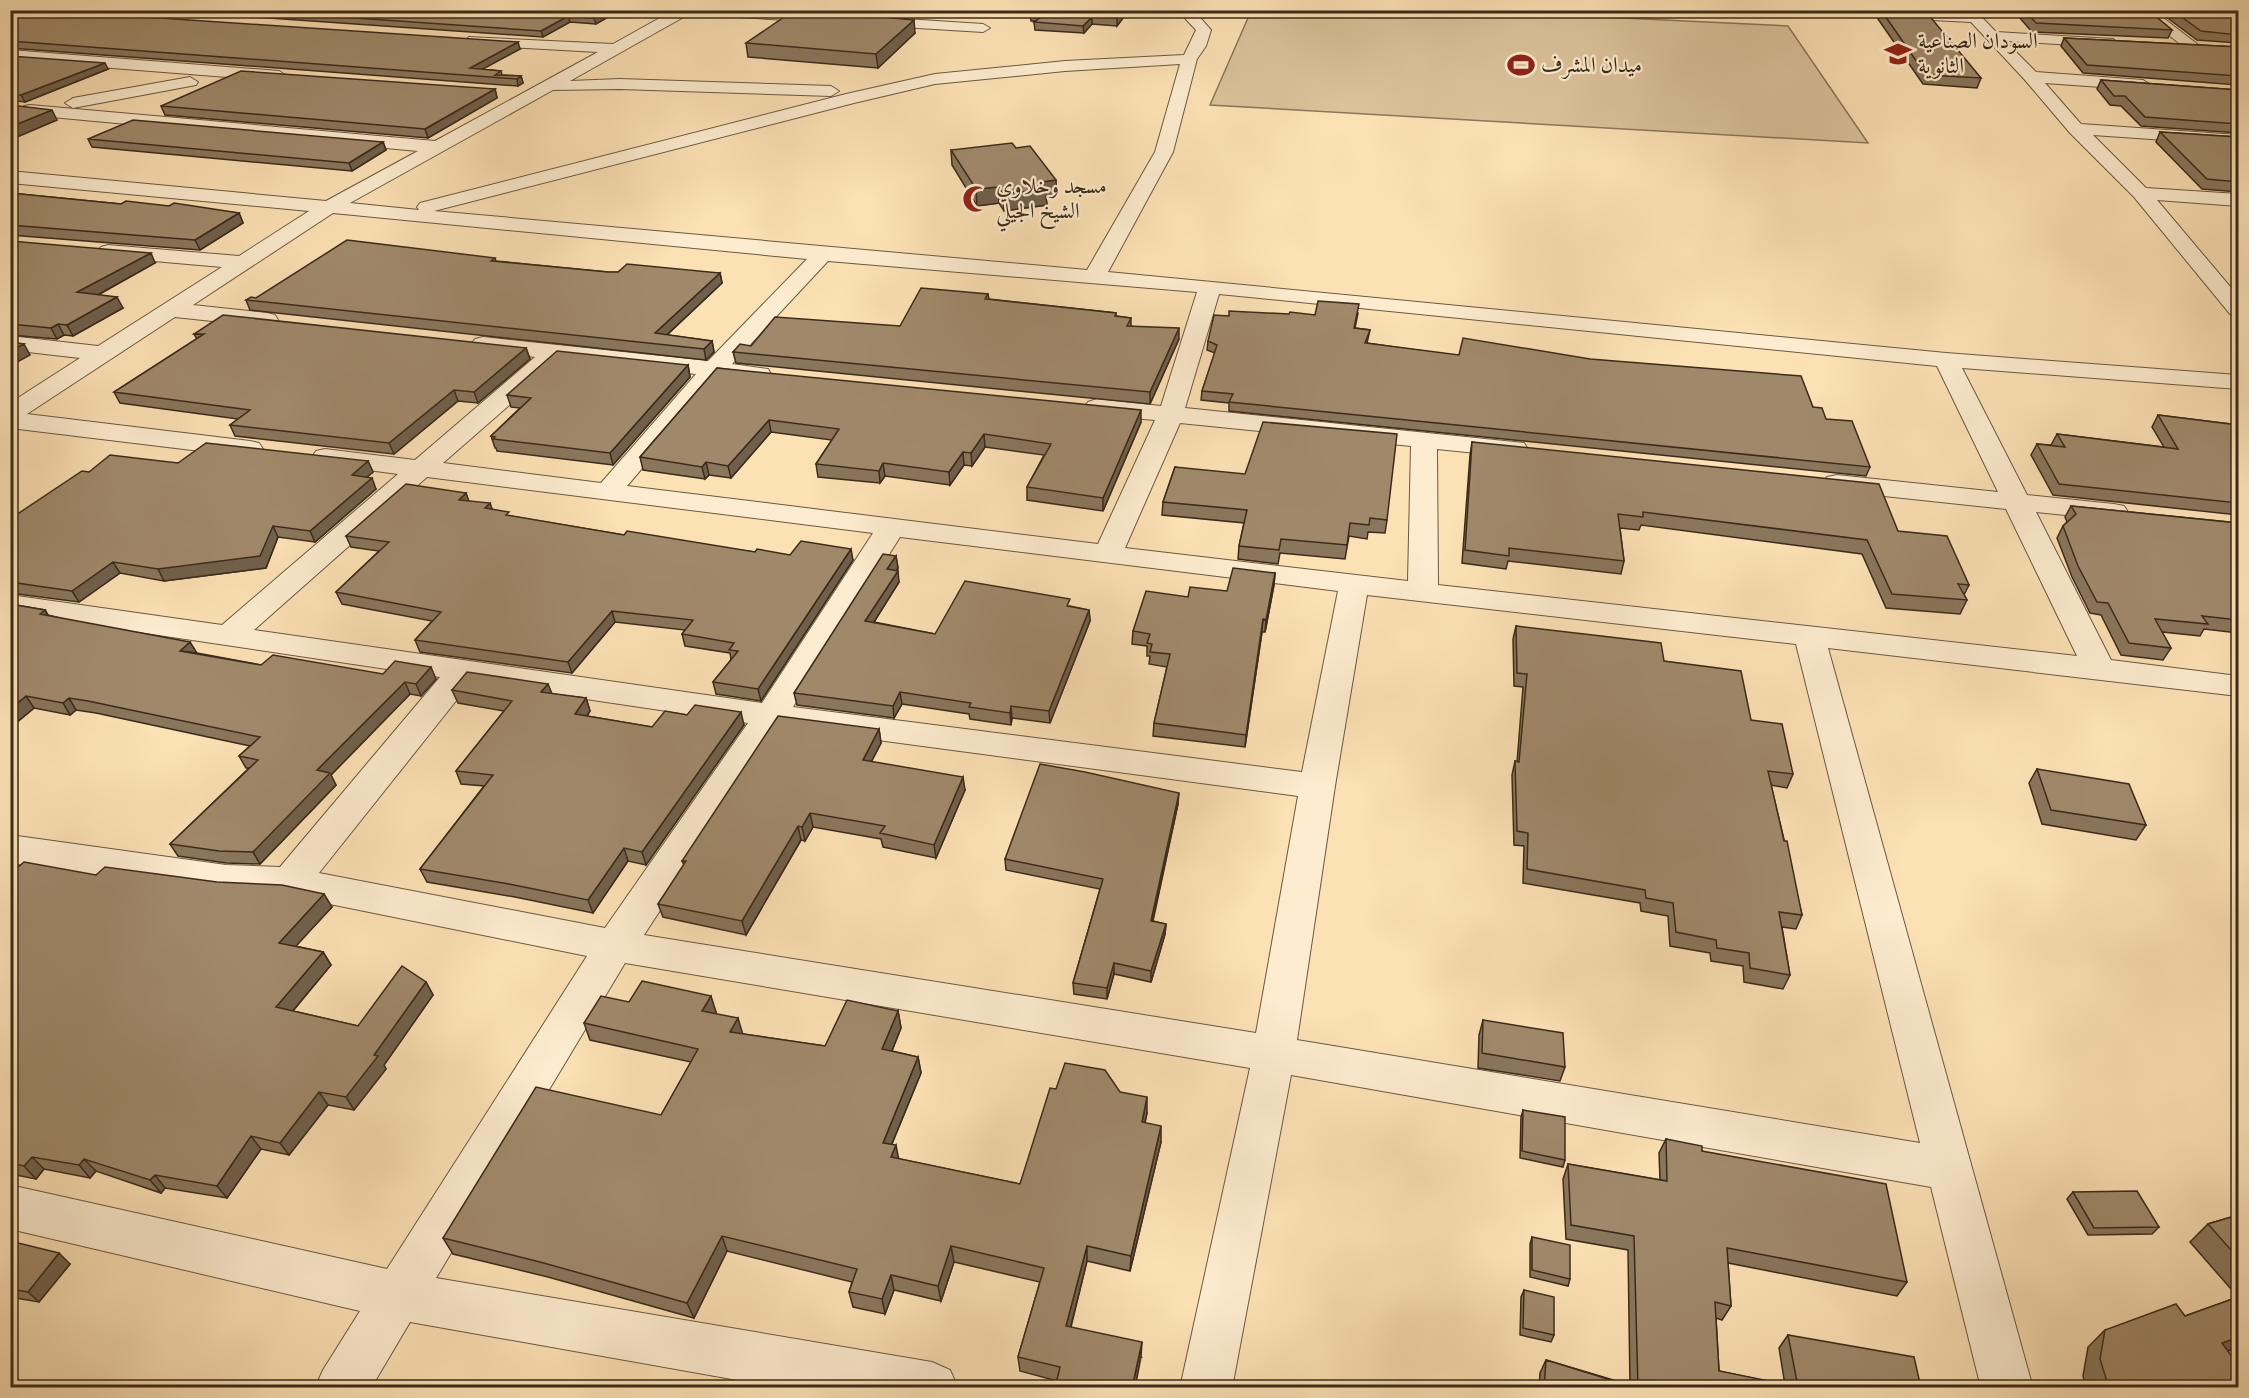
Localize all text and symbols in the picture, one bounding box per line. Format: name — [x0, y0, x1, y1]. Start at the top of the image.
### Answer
place label: السودان الصناعية الثانوية — [1918, 28, 2038, 80]
school or university icon: السودان الصناعية الثانوية — [1883, 39, 1913, 69]
sports icon: ميدان المشرف — [1506, 50, 1536, 80]
place label: ميدان المشرف — [1541, 52, 1642, 79]
place label: مسجد وخلاوي الشيخ الجيلي — [996, 173, 1107, 232]
mosque icon: مسجد وخلاوي الشيخ الجيلي — [961, 184, 991, 214]

